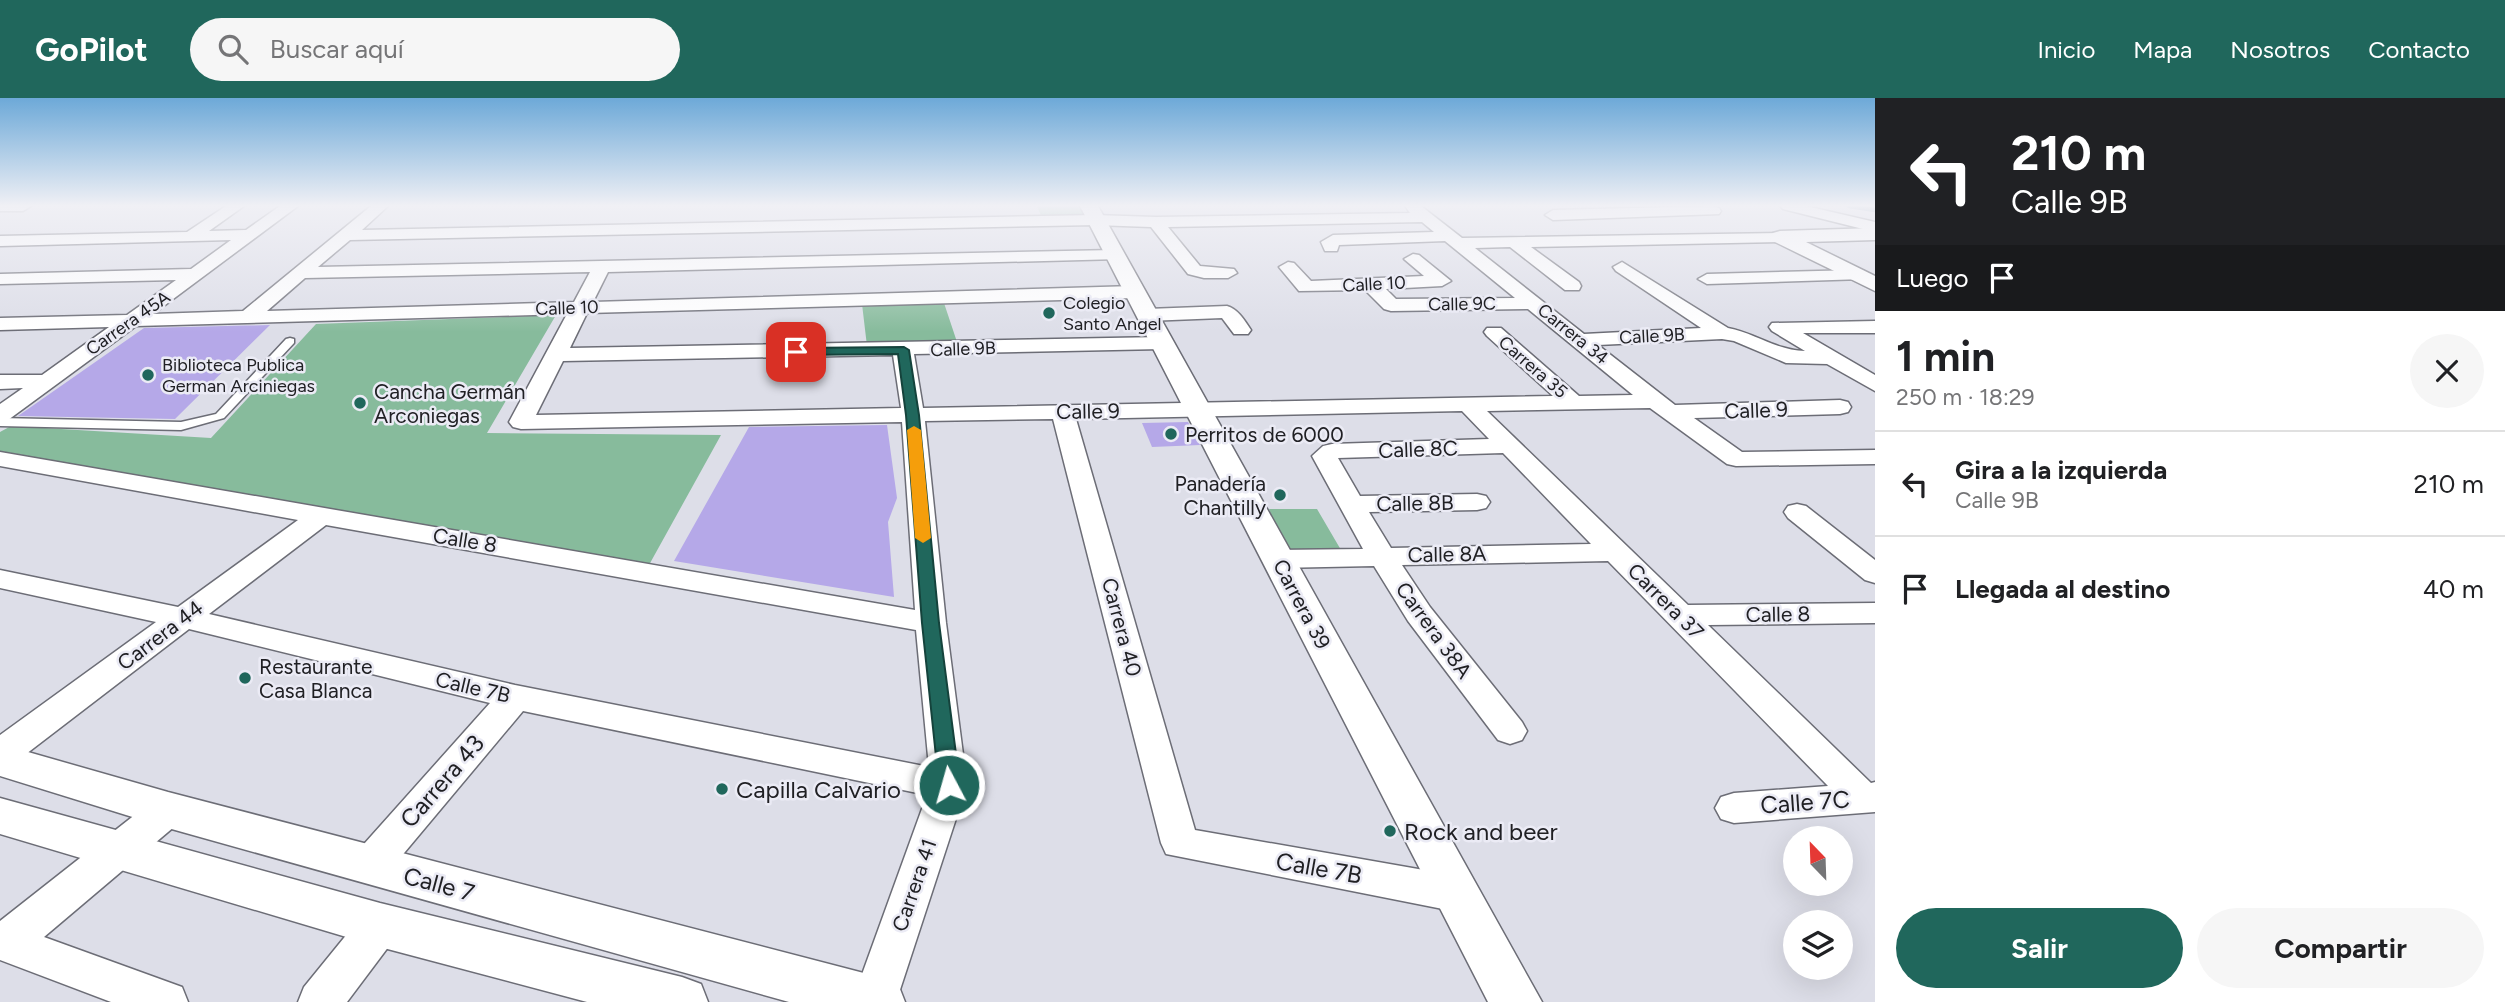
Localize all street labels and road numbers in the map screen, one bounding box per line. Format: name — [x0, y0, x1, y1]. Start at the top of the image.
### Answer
street label: Calle 10 — [1342, 271, 1406, 297]
street label: Carrera 45A — [82, 286, 174, 360]
street label: Calle 9C — [1428, 292, 1496, 316]
street label: Calle 10 — [535, 296, 599, 320]
street label: Carrera 34 — [1533, 299, 1613, 369]
street label: Calle 9B — [1619, 323, 1685, 349]
street label: Carrera 35 — [1494, 331, 1572, 403]
street label: Calle 9B — [930, 337, 996, 361]
street label: Calle 9 — [1724, 396, 1788, 424]
street label: Calle 9 — [1056, 398, 1120, 424]
street label: Calle 8C — [1378, 435, 1458, 463]
street label: Calle 8B — [1376, 490, 1454, 516]
street label: Calle 8 — [431, 523, 499, 557]
street label: Calle 8A — [1407, 541, 1487, 567]
street label: Carrera 39 — [1268, 555, 1336, 653]
street label: Carrera 37 — [1623, 558, 1709, 644]
street label: Carrera 40 — [1097, 575, 1147, 679]
street label: Carrera 38A — [1391, 577, 1477, 683]
street label: Carrera 44 — [112, 595, 208, 675]
street label: Calle 8 — [1745, 601, 1811, 627]
street label: Calle 7B — [433, 666, 513, 708]
street label: Carrera 43 — [394, 729, 490, 833]
street label: Calle 7C — [1759, 784, 1851, 820]
street label: Carrera 41 — [887, 835, 941, 935]
street label: Calle 7B — [1274, 846, 1364, 890]
street label: Calle 7 — [400, 861, 478, 907]

